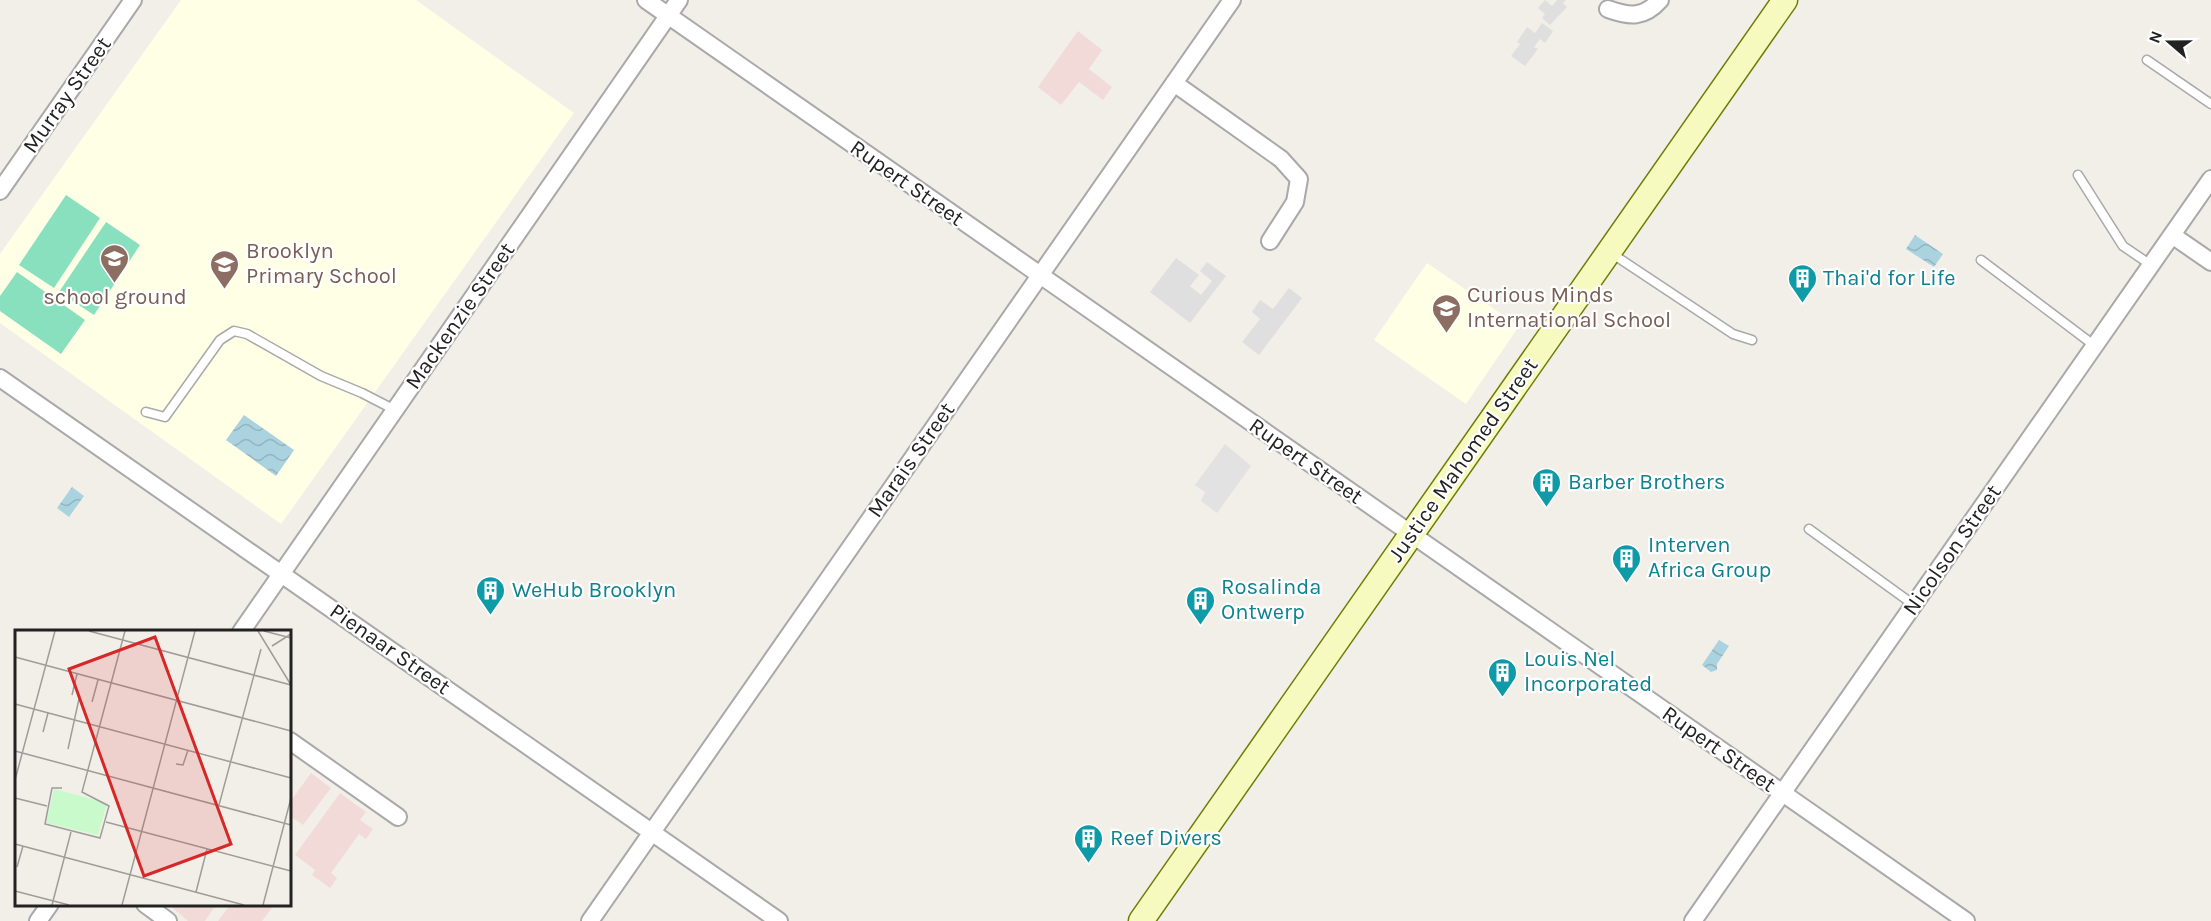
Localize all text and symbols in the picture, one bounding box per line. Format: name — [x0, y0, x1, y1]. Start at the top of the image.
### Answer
north arrow — [2139, 12, 2199, 72]
text: N — [2144, 28, 2166, 46]
street label: Murray Street — [17, 32, 117, 158]
street label: Rupert Street — [845, 134, 969, 232]
place label: Brooklyn Primary School — [246, 238, 397, 289]
street label: Mackenzie Street — [400, 238, 520, 394]
school or university icon: school ground — [99, 242, 131, 284]
school or university icon: Brooklyn Primary School — [209, 248, 241, 290]
building icon: Thai'd for Life — [1786, 262, 1818, 304]
place label: Thai'd for Life — [1823, 265, 1956, 291]
place label: Curious Minds International School — [1467, 282, 1671, 333]
place label: school ground — [43, 284, 187, 310]
school or university icon: Curious Minds International School — [1430, 292, 1462, 334]
street label: Justice Mahomed Street — [1383, 353, 1543, 567]
street label: Marais Street — [862, 397, 960, 523]
street label: Rupert Street — [1244, 412, 1368, 510]
building icon: Barber Brothers — [1531, 466, 1563, 508]
place label: Barber Brothers — [1568, 469, 1725, 495]
street label: Nicolson Street — [1897, 480, 2007, 620]
place label: Interven Africa Group — [1648, 532, 1771, 583]
building icon: Interven Africa Group — [1611, 542, 1643, 584]
building icon: WeHub Brooklyn — [475, 574, 507, 616]
place label: Rosalinda Ontwerp — [1221, 574, 1321, 625]
place label: WeHub Brooklyn — [512, 577, 676, 603]
building icon: Rosalinda Ontwerp — [1184, 584, 1216, 626]
street label: Pienaar Street — [325, 598, 455, 700]
inset map — [15, 630, 291, 906]
place label: Louis Nel Incorporated — [1524, 646, 1652, 697]
building icon: Louis Nel Incorporated — [1487, 656, 1519, 698]
street label: Rupert Street — [1657, 700, 1781, 798]
building icon: Reef Divers — [1073, 822, 1105, 864]
place label: Reef Divers — [1110, 825, 1222, 851]

